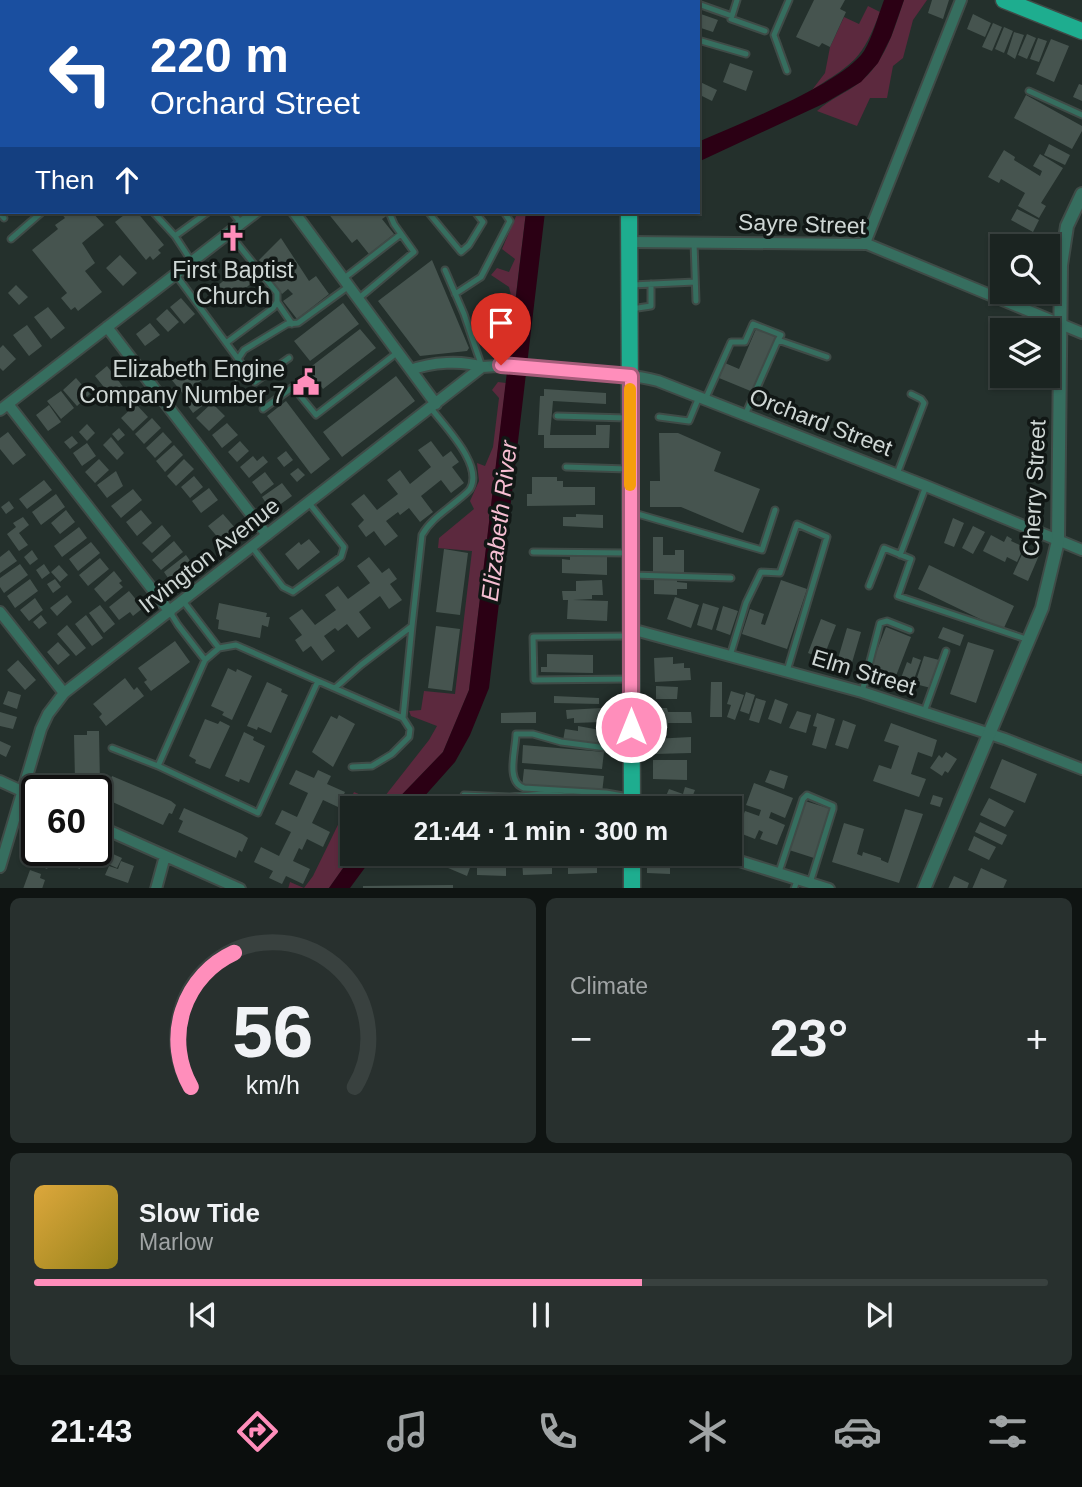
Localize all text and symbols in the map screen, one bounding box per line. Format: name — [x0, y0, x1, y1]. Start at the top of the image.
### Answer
icon: left — [35, 28, 126, 119]
text: 220 m — [150, 28, 289, 82]
text: Orchard Street — [150, 85, 360, 121]
icon: ahead — [108, 161, 146, 199]
text: Then — [35, 165, 94, 195]
street label: Sayre Street — [738, 209, 867, 239]
church icon: First Baptist Church — [218, 223, 248, 253]
map controls — [990, 234, 1060, 388]
button: search — [990, 234, 1060, 304]
place label: First Baptist Church — [172, 257, 294, 309]
pin — [471, 293, 531, 365]
icon: arrive — [482, 304, 520, 342]
button: layers — [990, 318, 1060, 388]
place label: Elizabeth Engine Company Number 7 — [79, 356, 285, 408]
public building icon: Elizabeth Engine Company Number 7 — [291, 367, 321, 397]
street label: Orchard Street — [746, 383, 897, 461]
street label: Cherry Street — [1017, 418, 1051, 557]
water label: Elizabeth River — [476, 438, 522, 603]
street label: Irvington Avenue — [134, 492, 284, 618]
street label: Elm Street — [809, 644, 920, 700]
position arrow — [594, 690, 668, 764]
speed limit sign: 60 — [21, 775, 112, 866]
text: 21:44 · 1 min · 300 m — [414, 816, 668, 846]
text: Climate — [570, 973, 648, 999]
text: 56 — [233, 991, 313, 1072]
text: 23° — [770, 1009, 848, 1067]
text: − — [570, 1018, 592, 1060]
text: + — [1026, 1018, 1048, 1060]
text: km/h — [246, 1070, 300, 1098]
text: Slow Tide — [139, 1198, 260, 1228]
text: Marlow — [139, 1229, 213, 1255]
icon: previous — [184, 1296, 222, 1334]
icon: pause — [522, 1296, 560, 1334]
icon: next — [860, 1296, 898, 1334]
icon: directions — [233, 1407, 282, 1456]
icon: music — [383, 1407, 432, 1456]
icon: phone — [533, 1407, 582, 1456]
icon: climate — [683, 1407, 732, 1456]
icon: car — [833, 1407, 882, 1456]
icon: filters — [983, 1407, 1032, 1456]
text: 21:43 — [50, 1413, 132, 1449]

